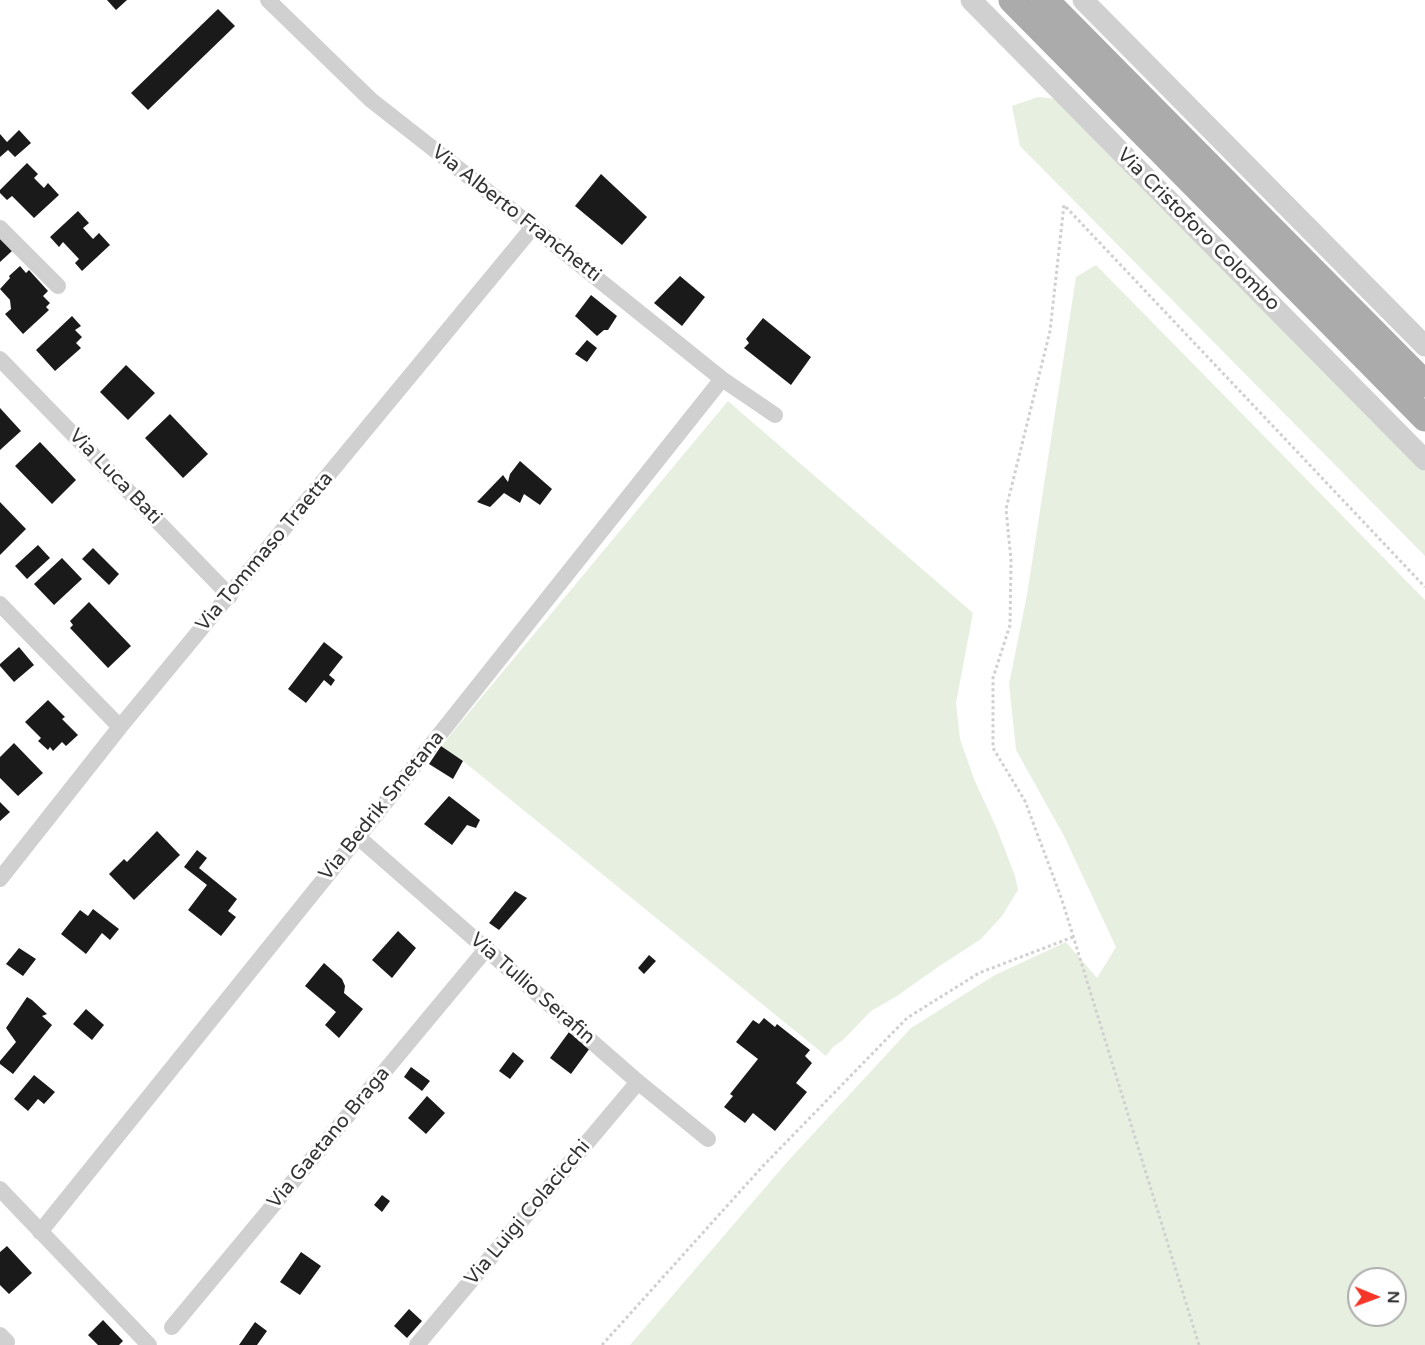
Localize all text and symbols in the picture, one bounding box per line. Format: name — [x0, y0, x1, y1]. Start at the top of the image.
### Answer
street label: Via Alberto Franchetti — [426, 140, 606, 288]
street label: Via Cristoforo Colombo — [1112, 144, 1284, 316]
street label: Via Luca Bati — [64, 424, 166, 530]
street label: Via Tommaso Traetta — [191, 467, 339, 637]
street label: Via Bedrik Smetana — [314, 726, 450, 886]
street label: Via Tullio Serafin — [465, 928, 599, 1050]
street label: Via Gaetano Braga — [263, 1062, 395, 1214]
street label: Via Luigi Colacicchi — [460, 1135, 596, 1291]
north arrow — [1347, 1267, 1407, 1327]
text: N — [1383, 1291, 1403, 1304]

